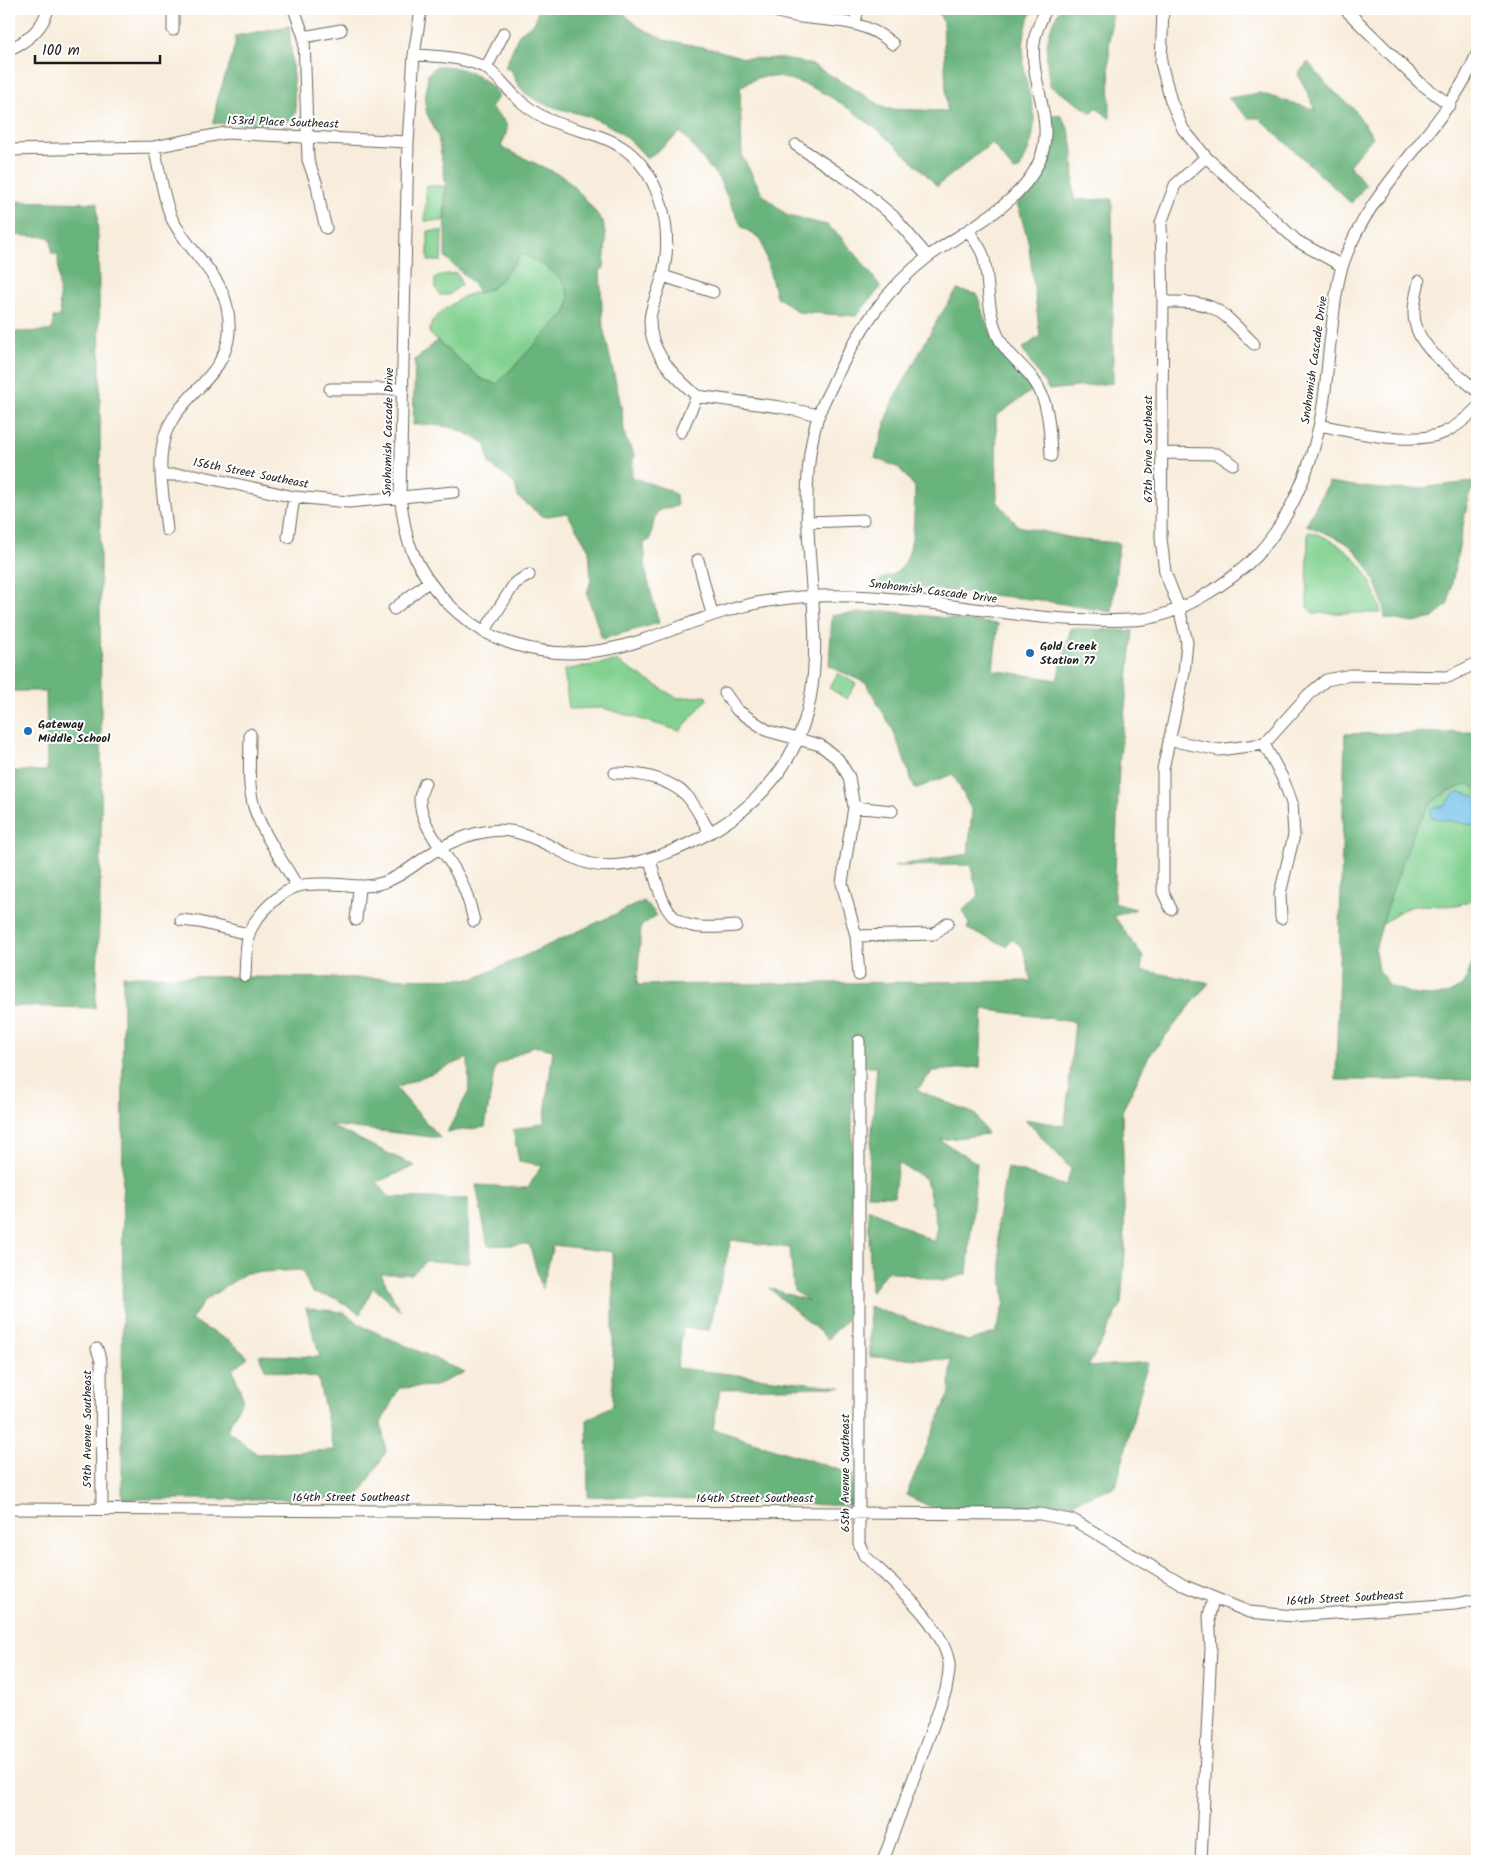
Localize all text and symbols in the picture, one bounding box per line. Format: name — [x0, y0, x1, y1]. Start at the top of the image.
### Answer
scale bar — [35, 32, 160, 64]
text: 100 m — [42, 39, 80, 63]
street label: 153rd Place Southeast — [227, 111, 340, 134]
street label: Snohomish Cascade Drive — [1296, 294, 1333, 425]
street label: Snohomish Cascade Drive — [378, 367, 399, 497]
street label: 67th Drive Southeast — [1139, 395, 1158, 503]
street label: 156th Street Southeast — [191, 453, 311, 494]
street label: Snohomish Cascade Drive — [868, 574, 999, 609]
place label: Gold Creek Station 77 — [1040, 637, 1097, 670]
marker: Gold Creek Station 77 — [1024, 647, 1036, 659]
place label: Gateway Middle School — [38, 715, 111, 748]
marker: Gateway Middle School — [22, 725, 34, 737]
street label: 59th Avenue Southeast — [78, 1370, 97, 1488]
street label: 65th Avenue Southeast — [836, 1413, 855, 1532]
street label: 164th Street Southeast — [292, 1488, 410, 1507]
street label: 164th Street Southeast — [696, 1489, 814, 1508]
street label: 164th Street Southeast — [1286, 1586, 1405, 1611]

